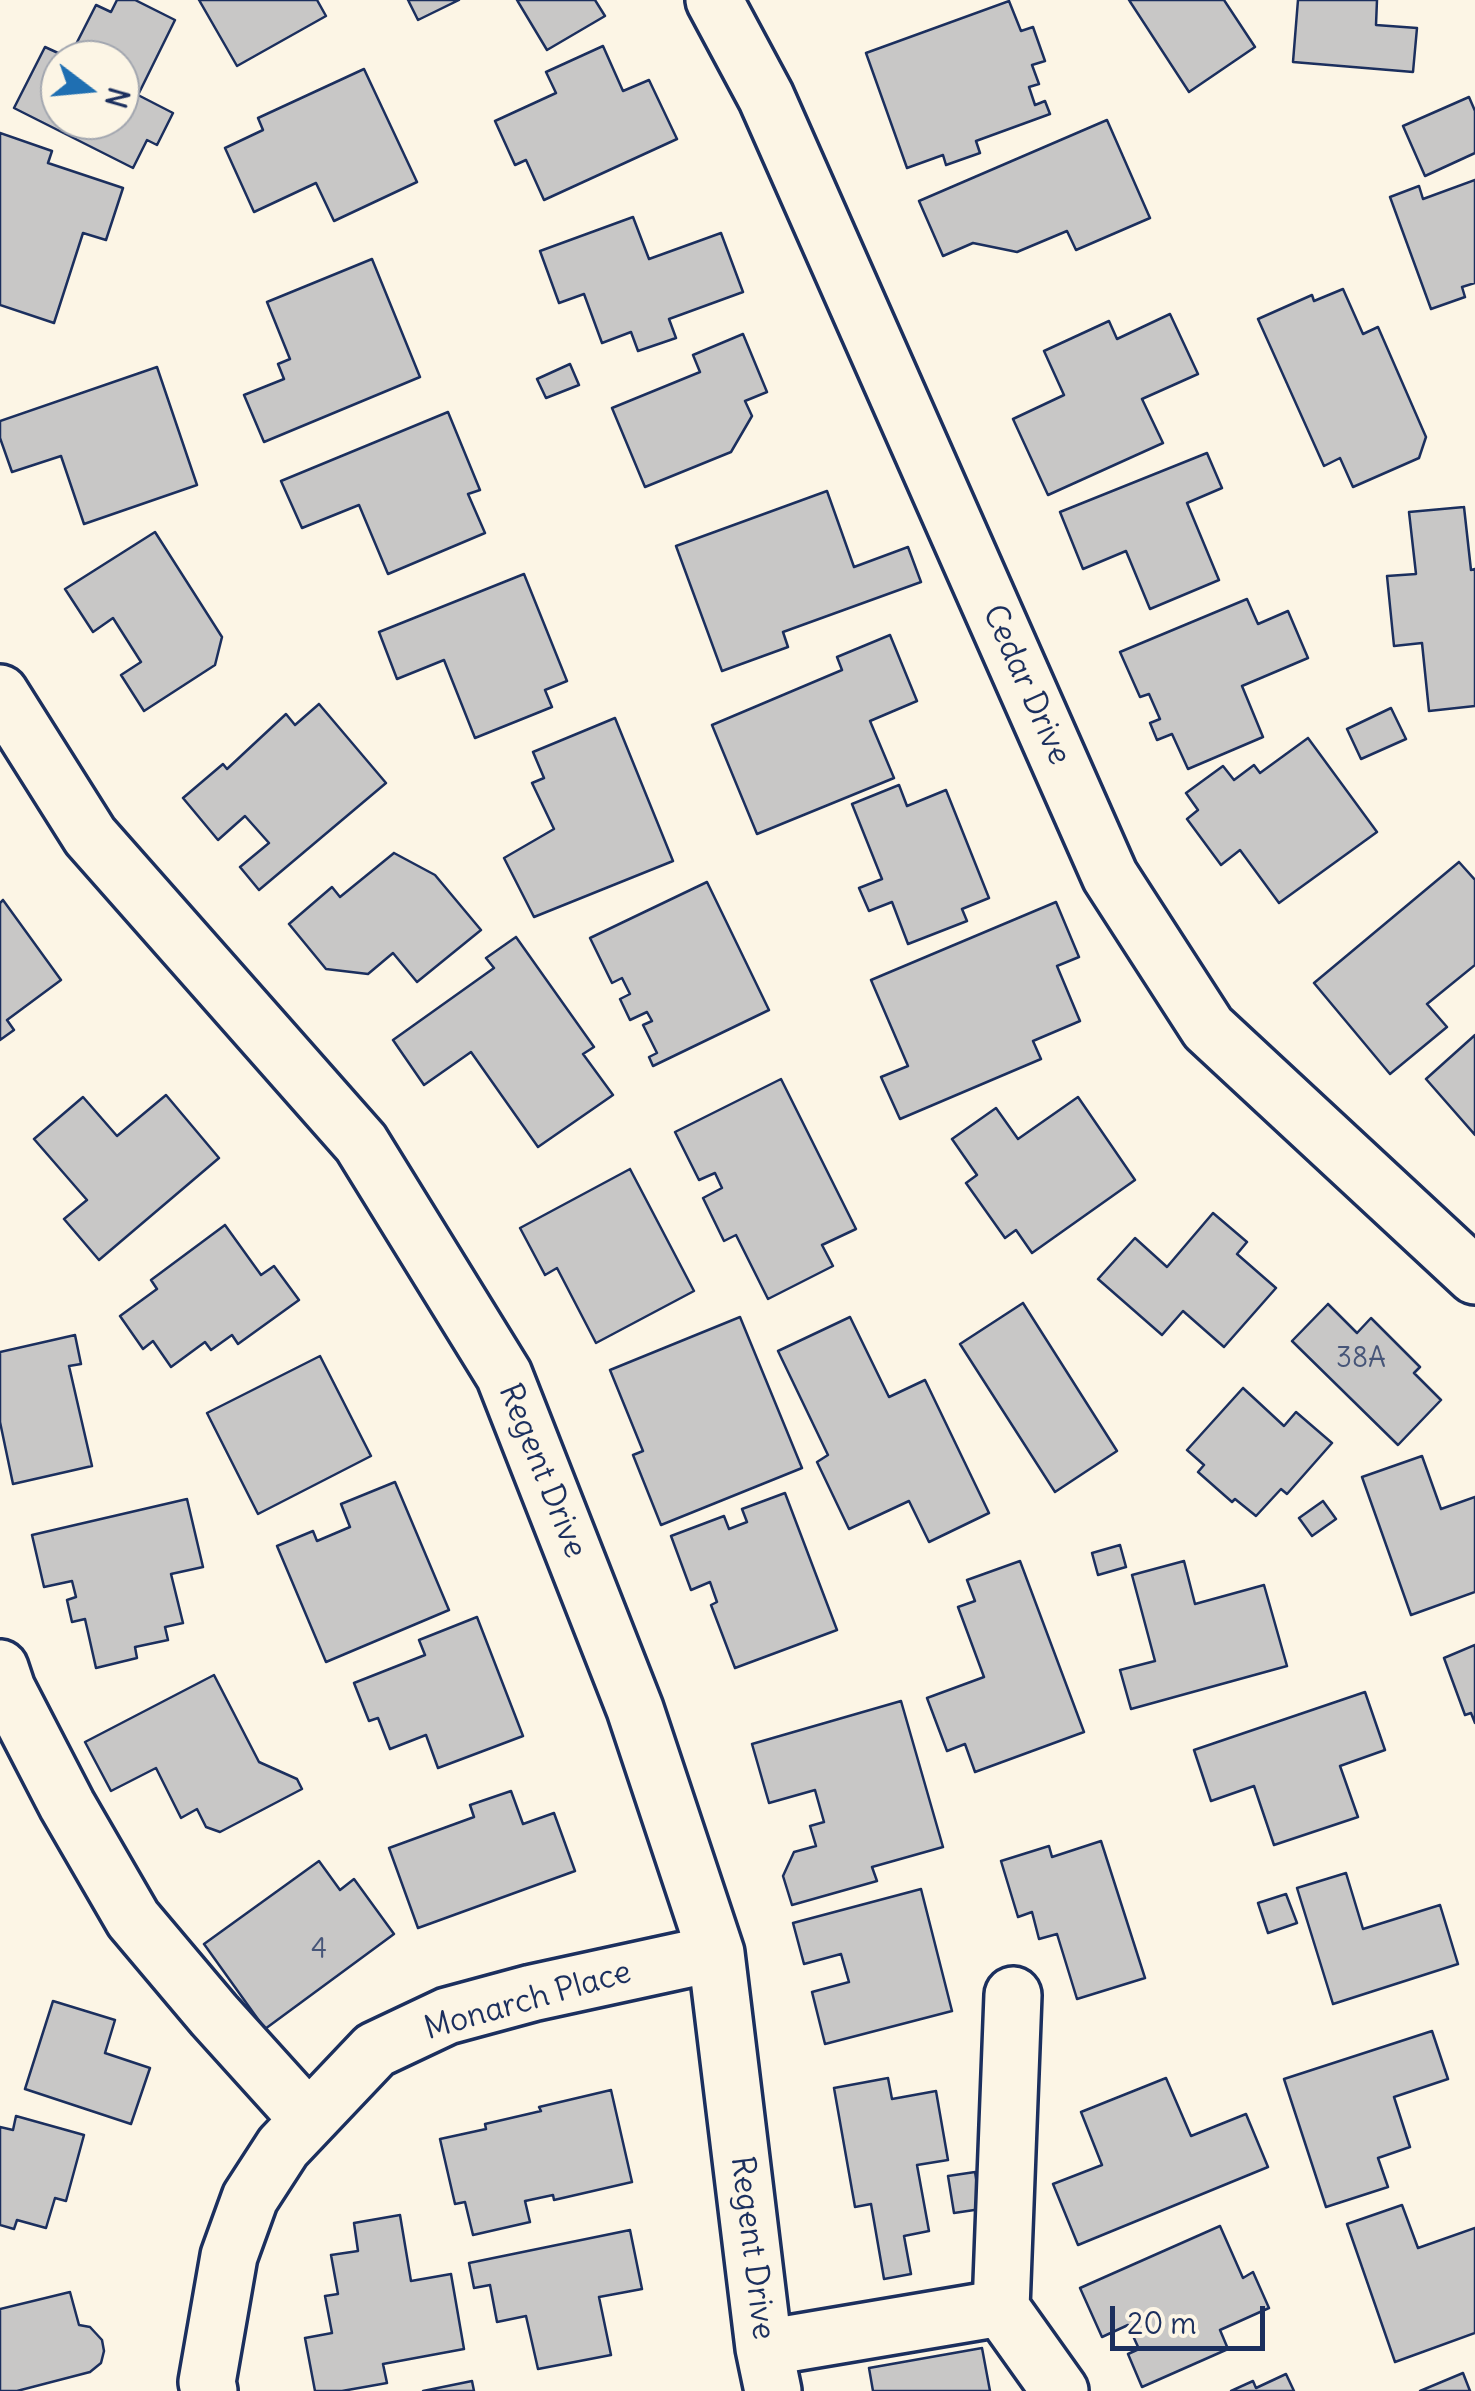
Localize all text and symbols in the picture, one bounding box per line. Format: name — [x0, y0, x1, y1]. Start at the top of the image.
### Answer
north arrow — [40, 40, 140, 140]
text: N — [97, 83, 137, 112]
street label: Cedar Drive — [974, 599, 1078, 771]
house number: 38A — [1336, 1342, 1386, 1376]
street label: Regent Drive — [490, 1378, 594, 1564]
house number: 4 — [311, 1933, 327, 1967]
street label: Monarch Place — [420, 1953, 636, 2049]
street label: Regent Drive — [722, 2154, 782, 2342]
scale bar — [1115, 2286, 1270, 2348]
text: 20 m — [1127, 2304, 1197, 2342]

